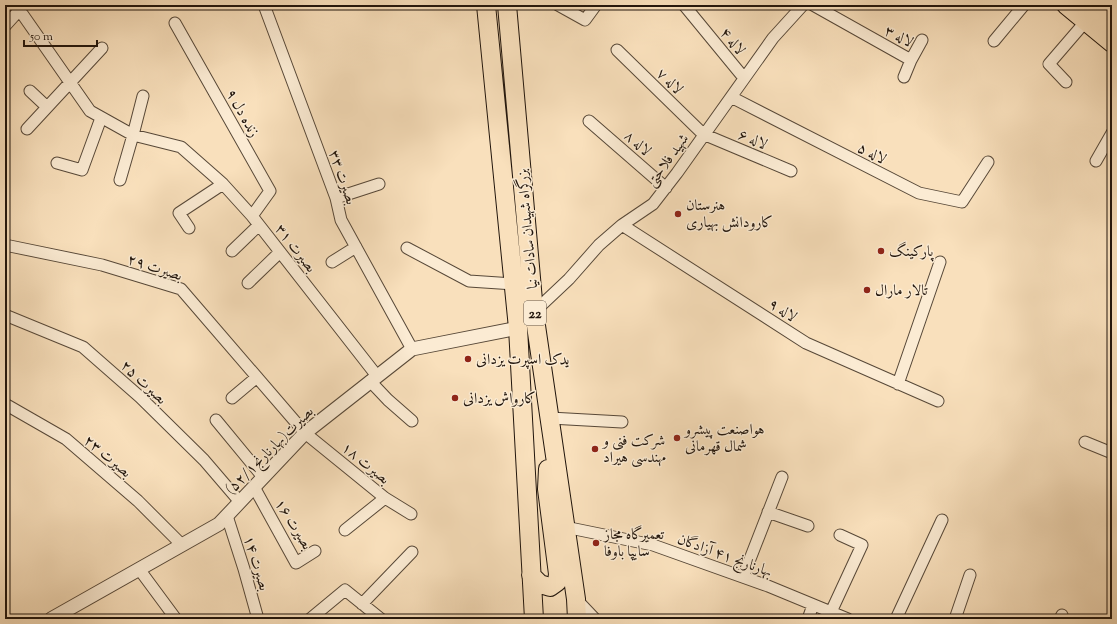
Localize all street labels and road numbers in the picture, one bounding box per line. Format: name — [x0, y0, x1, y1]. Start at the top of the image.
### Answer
street label: لاله ۳ — [880, 21, 916, 53]
street label: لاله ۴ — [714, 24, 749, 60]
street label: لاله ۷ — [651, 64, 687, 100]
street label: زنده دل ۹ — [220, 86, 264, 142]
street label: لاله ۶ — [735, 125, 770, 156]
street label: لاله ۸ — [619, 126, 655, 162]
street label: شهید فلاحتی — [642, 130, 695, 192]
street label: لاله ۵ — [853, 138, 889, 170]
street label: بصیرت ۳۳ — [322, 147, 361, 208]
street label: بزرگراه شهیدان سادات نیا — [512, 168, 544, 290]
street label: بصیرت ۳۱ — [269, 220, 321, 278]
street label: بصیرت ۲۹ — [124, 250, 185, 287]
street label: لاله ۹ — [764, 294, 800, 328]
road number: 22 — [524, 301, 546, 325]
street label: بصیرت ۲۵ — [115, 356, 171, 410]
street label: بصیرت(بهارنارنج۵۲/۱) — [221, 402, 321, 501]
street label: بصیرت ۲۳ — [79, 431, 136, 483]
street label: بصیرت ۱۸ — [336, 438, 394, 490]
street label: بصیرت ۱۶ — [269, 495, 317, 554]
street label: بهارنارنج ۴۱ آزادگان — [673, 529, 775, 585]
street label: بصیرت ۱۴ — [237, 533, 274, 594]

